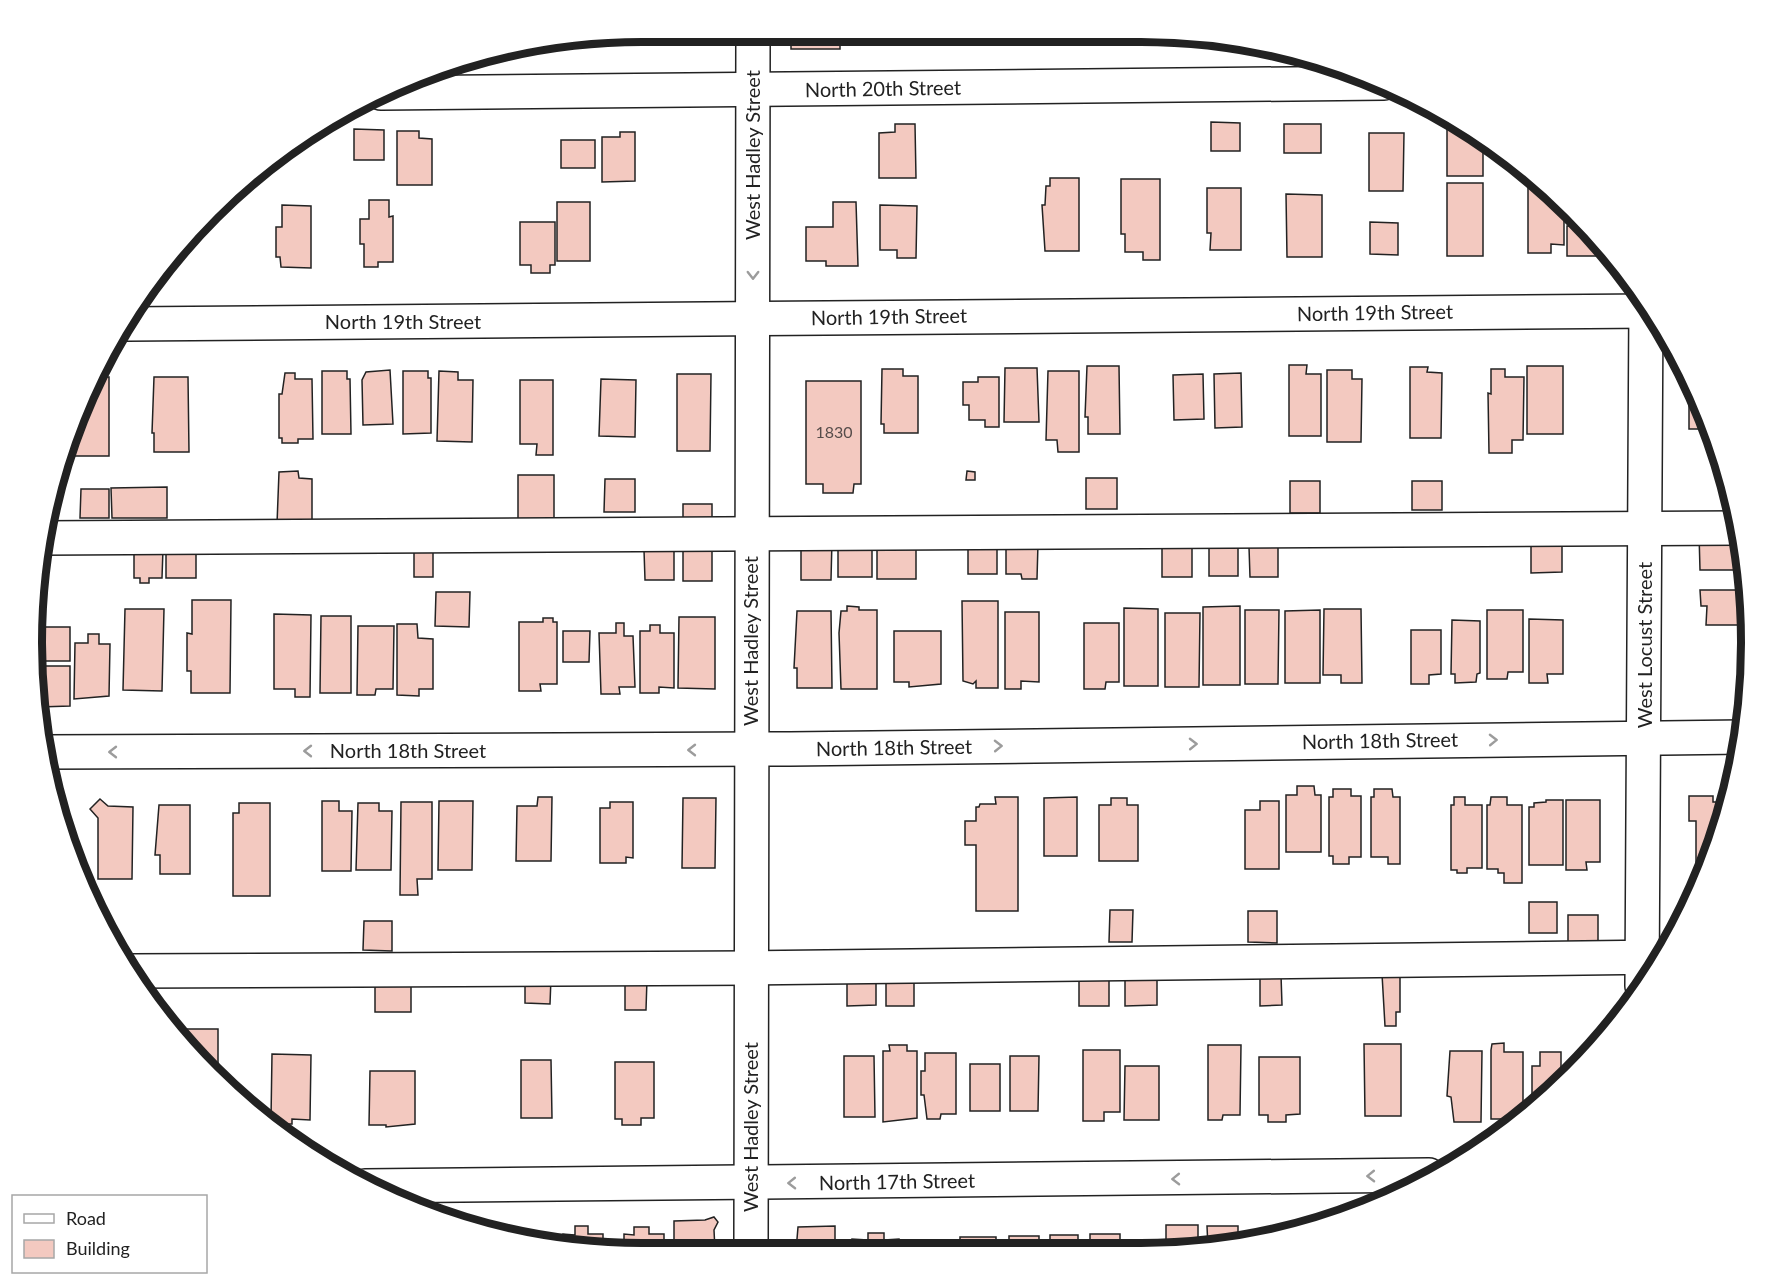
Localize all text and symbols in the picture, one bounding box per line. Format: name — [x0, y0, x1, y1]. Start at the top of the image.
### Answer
street label: West Hadley Street — [740, 70, 764, 240]
street label: North 20th Street — [805, 75, 961, 101]
one-way arrow — [747, 270, 759, 279]
street label: North 19th Street — [1297, 299, 1453, 325]
street label: North 19th Street — [811, 303, 967, 329]
street label: North 19th Street — [325, 309, 481, 333]
house number: 1830 — [815, 422, 853, 441]
street label: West Hadley Street — [738, 556, 762, 726]
street label: West Locust Street — [1632, 562, 1656, 728]
street label: North 18th Street — [1302, 727, 1458, 753]
one-way arrow — [1488, 733, 1497, 746]
street label: North 18th Street — [816, 734, 972, 760]
street label: North 18th Street — [330, 738, 486, 762]
one-way arrow — [1188, 738, 1197, 750]
one-way arrow — [993, 740, 1002, 752]
one-way arrow — [687, 744, 696, 756]
one-way arrow — [303, 745, 312, 757]
one-way arrow — [108, 746, 117, 758]
street label: West Hadley Street — [738, 1042, 762, 1212]
street label: North 17th Street — [819, 1168, 975, 1194]
one-way arrow — [1366, 1170, 1375, 1182]
one-way arrow — [1171, 1172, 1180, 1185]
one-way arrow — [787, 1177, 796, 1189]
legend — [12, 1195, 207, 1273]
text: Road — [66, 1207, 106, 1229]
text: Building — [66, 1237, 130, 1259]

